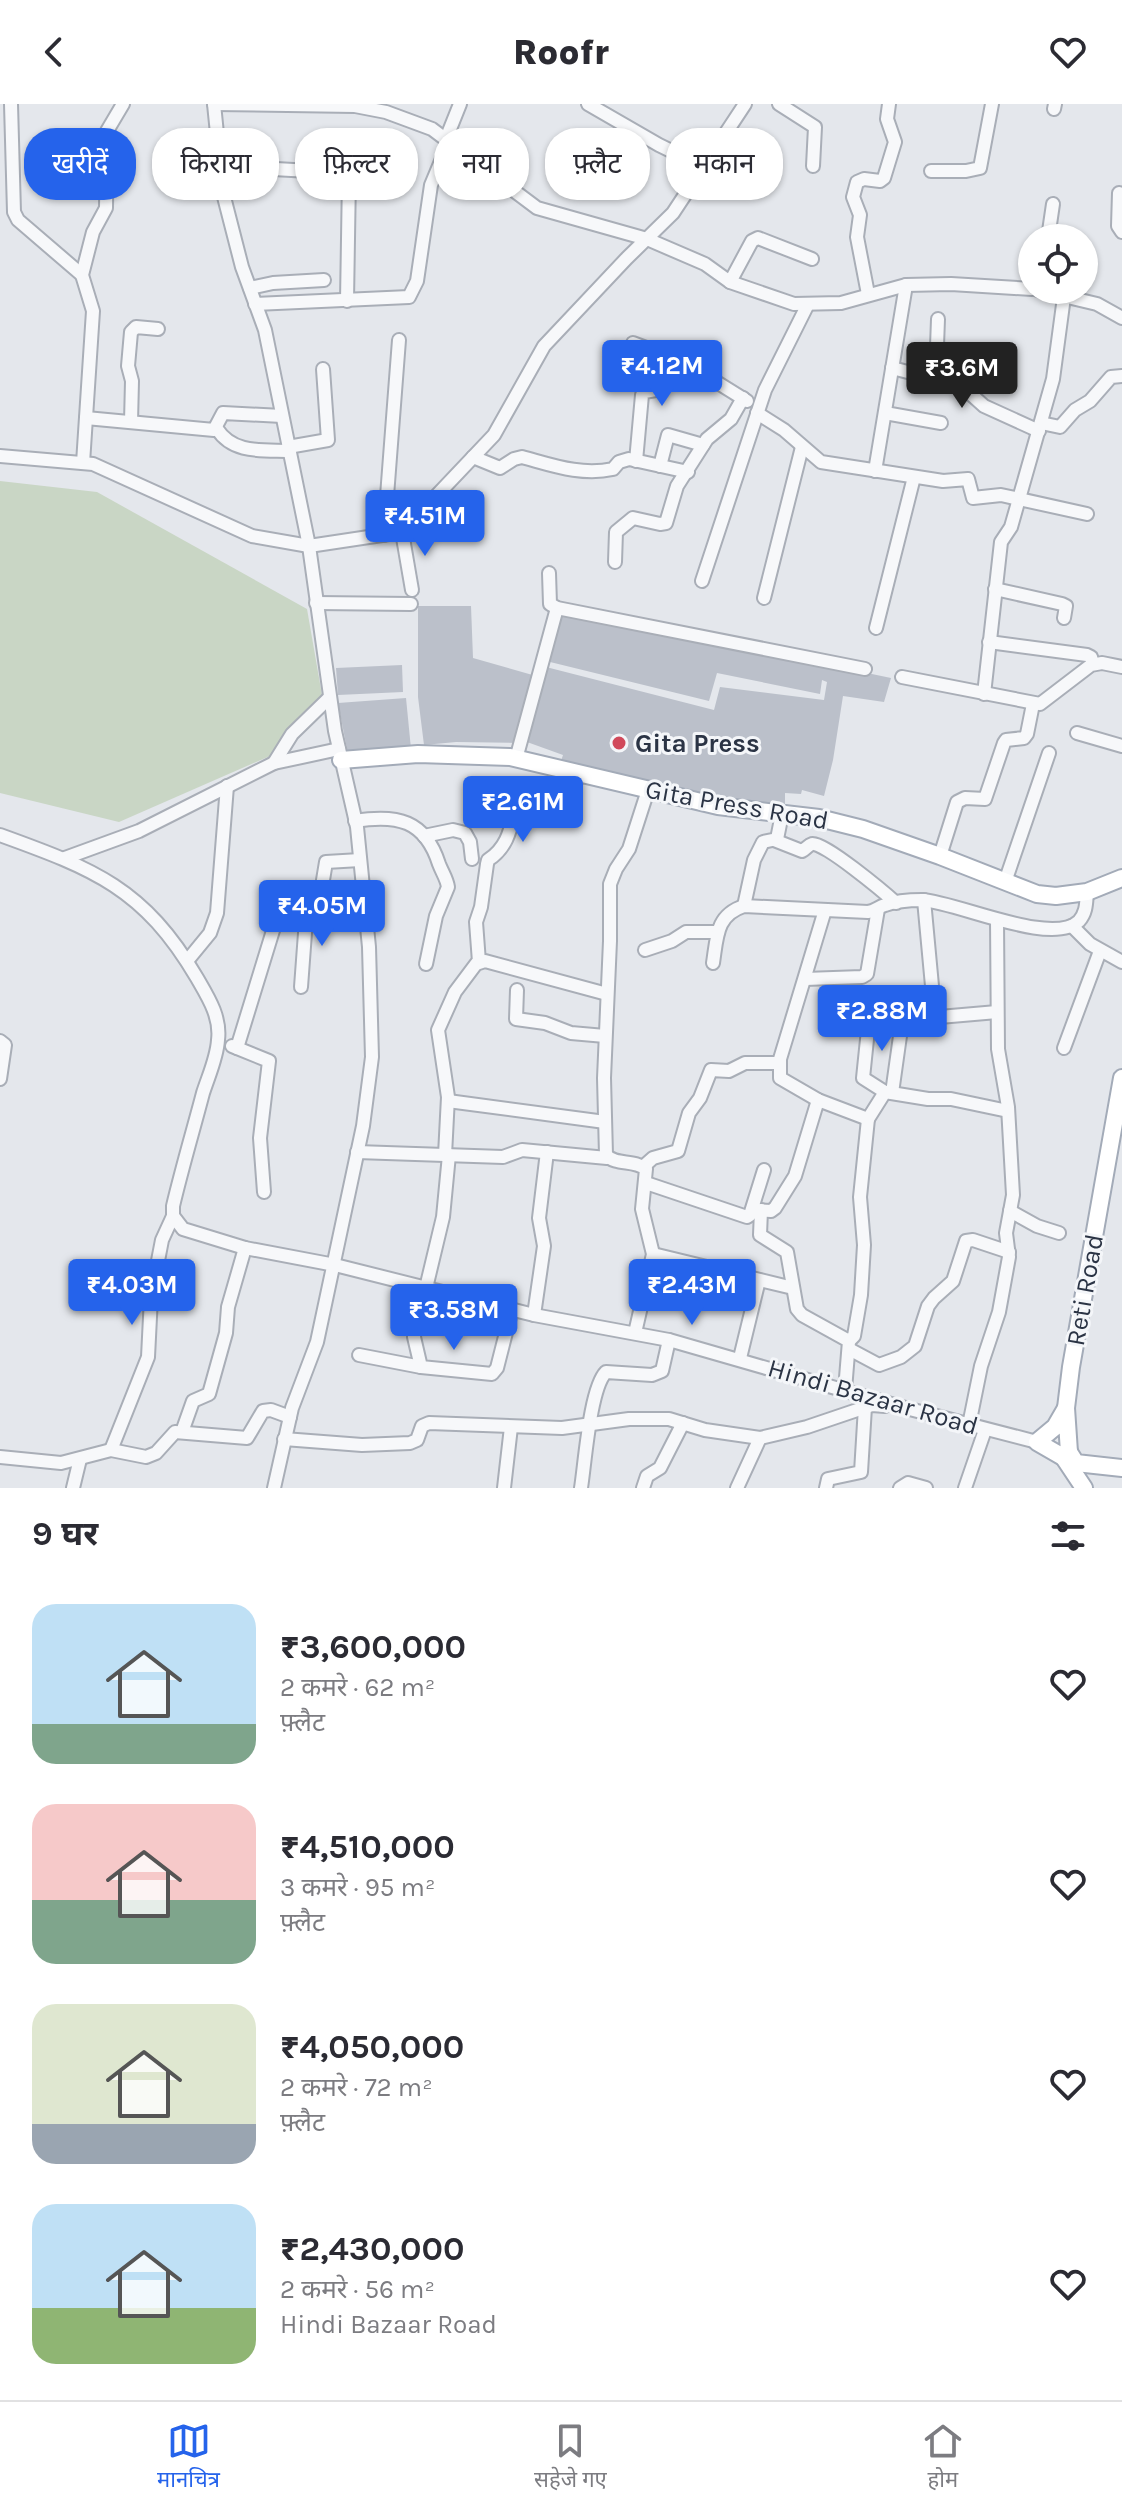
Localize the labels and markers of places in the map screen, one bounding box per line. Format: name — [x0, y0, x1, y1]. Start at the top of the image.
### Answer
pin: ₹4.12M — [597, 340, 727, 408]
pin: ₹3.6M — [906, 342, 1018, 410]
pin: ₹4.51M — [360, 490, 490, 558]
place label: Gita Press — [635, 728, 760, 759]
marker: Gita Press — [610, 734, 628, 752]
pin: ₹2.61M — [458, 776, 588, 844]
pin: ₹4.05M — [257, 880, 387, 948]
pin: ₹2.88M — [817, 985, 947, 1053]
pin: ₹4.03M — [67, 1259, 197, 1327]
pin: ₹2.43M — [627, 1259, 757, 1327]
pin: ₹3.58M — [389, 1284, 519, 1352]

